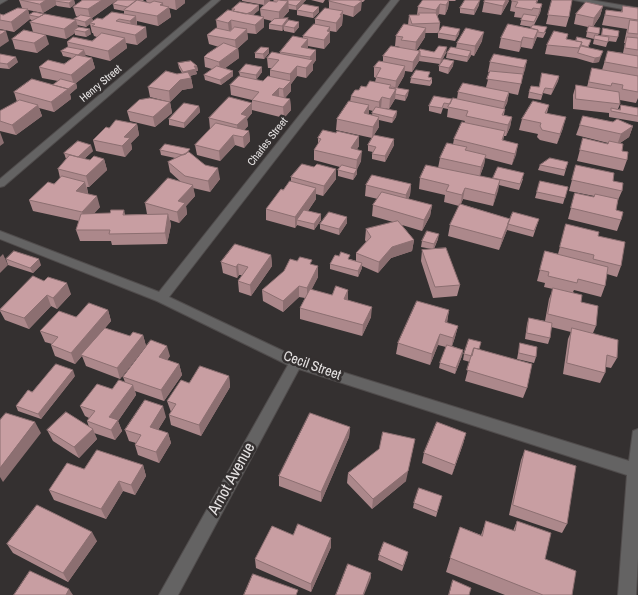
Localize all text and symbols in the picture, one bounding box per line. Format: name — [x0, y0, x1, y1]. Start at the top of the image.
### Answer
street label: Henry Street — [77, 63, 125, 105]
street label: Charles Street — [245, 115, 291, 169]
street label: Cecil Street — [281, 348, 343, 384]
street label: Arnot Avenue — [204, 440, 260, 518]

